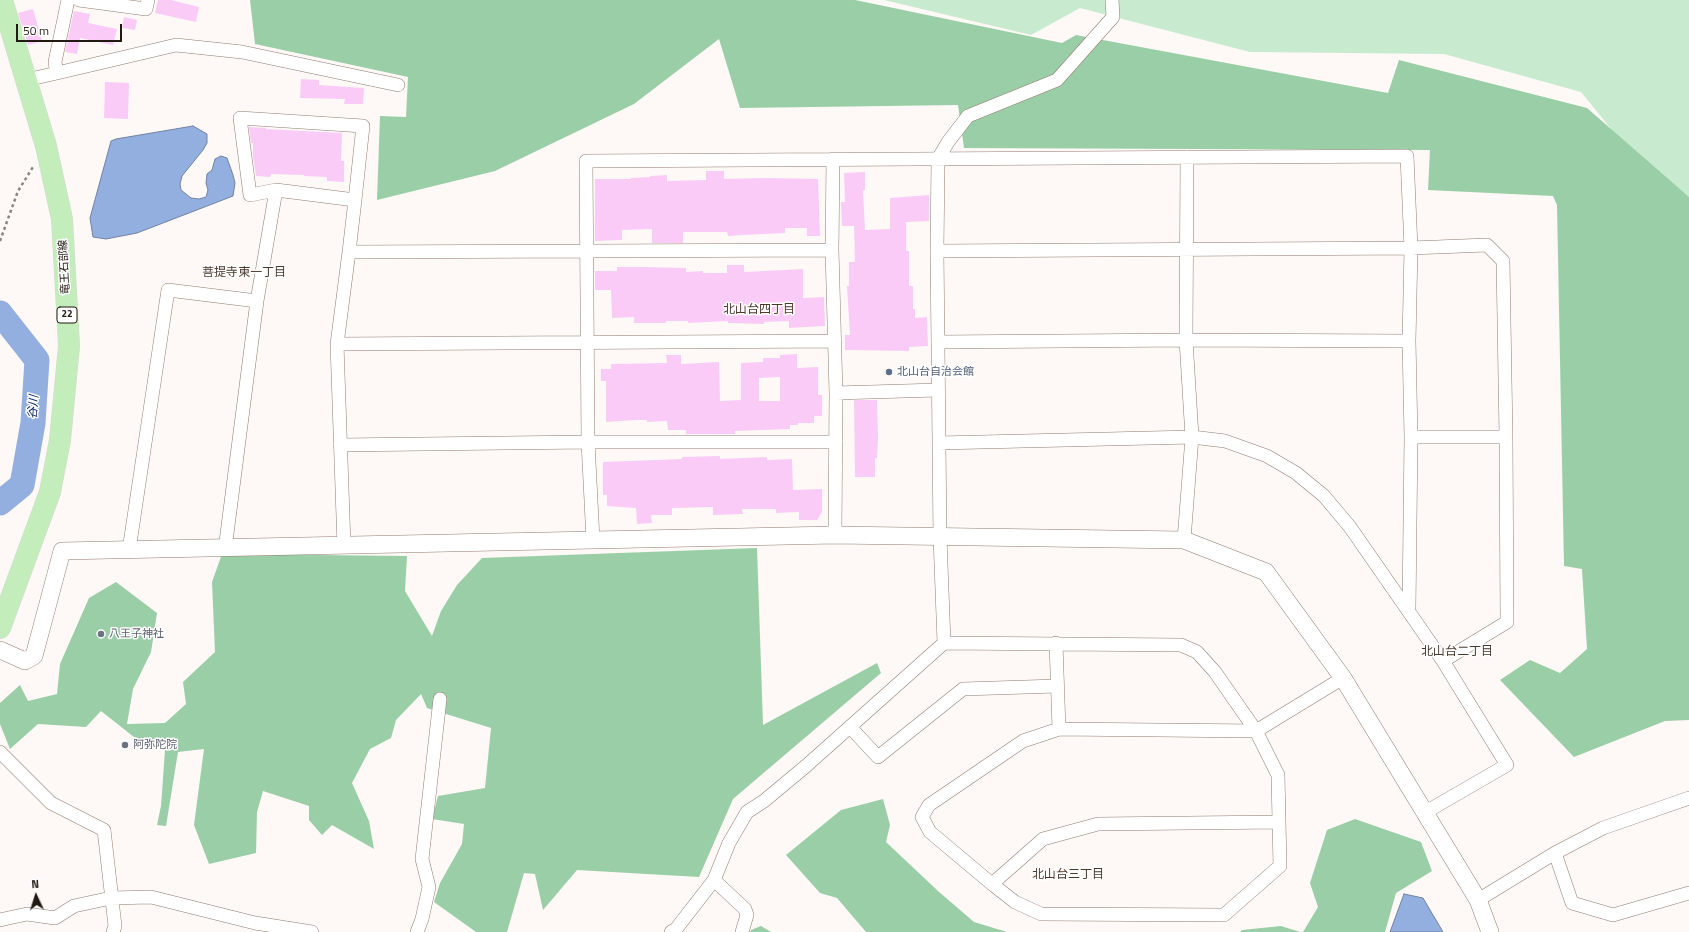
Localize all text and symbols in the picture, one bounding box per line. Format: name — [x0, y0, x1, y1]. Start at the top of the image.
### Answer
scale bar — [18, 16, 124, 42]
text: 50 m — [23, 21, 49, 40]
street label: 竜王石部線 — [57, 239, 73, 295]
district label: 菩提寺東一丁目 — [202, 266, 286, 280]
district label: 北山台四丁目 — [723, 303, 795, 317]
road number: 22 — [57, 307, 77, 323]
place label: 北山台自治会館 — [897, 365, 974, 379]
marker: 北山台自治会館 — [884, 367, 894, 377]
water label: 谷川 — [26, 395, 42, 419]
place label: 八王子神社 — [109, 627, 164, 641]
marker: 八王子神社 — [96, 629, 106, 639]
district label: 北山台二丁目 — [1421, 645, 1493, 659]
place label: 阿弥陀院 — [133, 738, 177, 752]
marker: 阿弥陀院 — [120, 740, 130, 750]
district label: 北山台三丁目 — [1032, 868, 1104, 882]
north arrow — [16, 876, 56, 916]
text: N — [31, 876, 40, 892]

